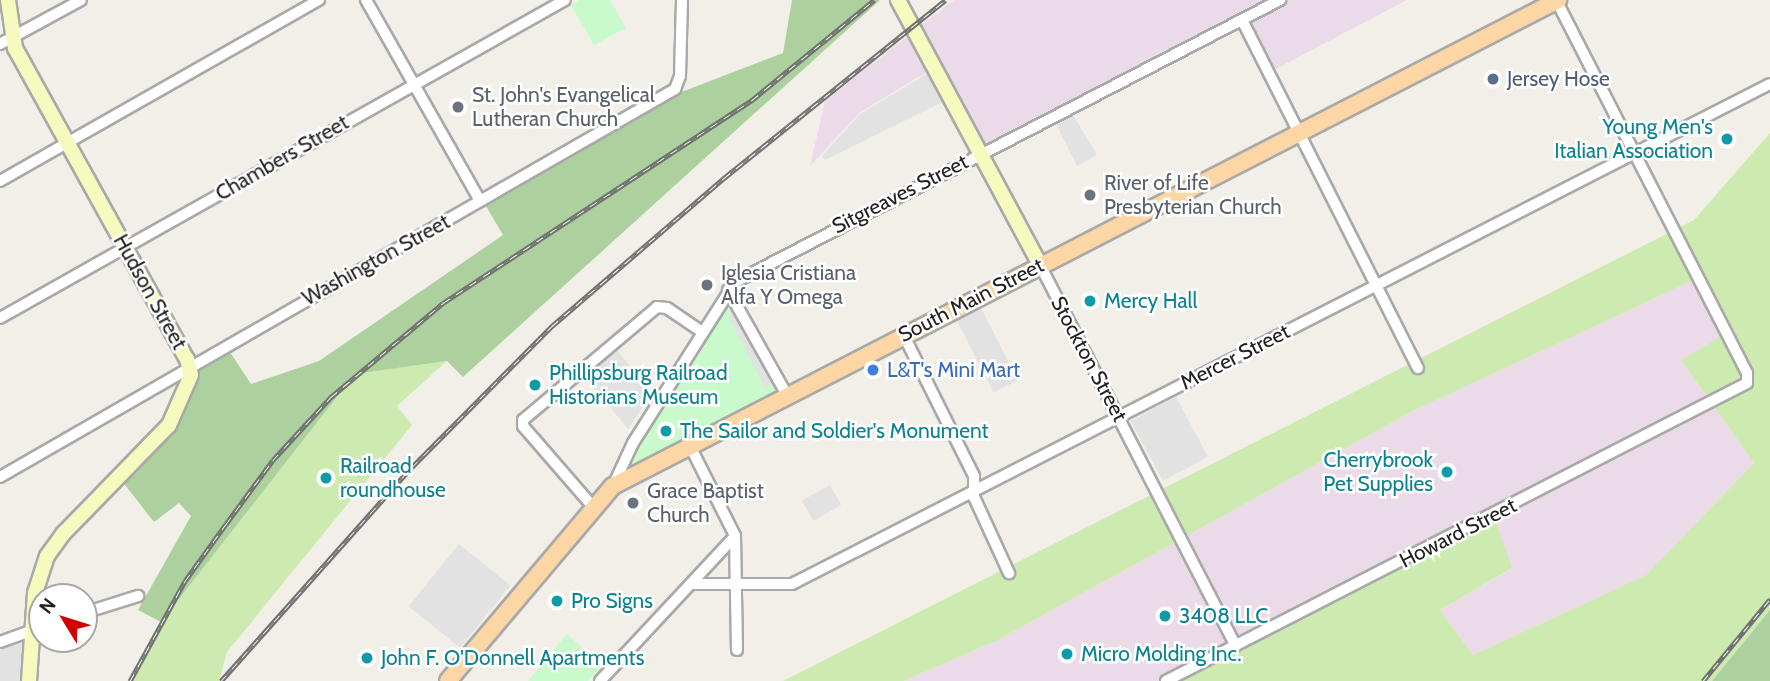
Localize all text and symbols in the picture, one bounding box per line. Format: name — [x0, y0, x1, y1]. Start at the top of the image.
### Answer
place label: Jersey Hose — [1507, 66, 1610, 92]
marker: Jersey Hose — [1485, 71, 1501, 87]
place label: St. John's Evangelical Lutheran Church — [472, 82, 655, 132]
marker: St. John's Evangelical Lutheran Church — [450, 99, 466, 115]
street label: Chambers Street — [211, 110, 353, 206]
place label: Young Men's Italian Association — [1554, 114, 1713, 164]
marker: Young Men's Italian Association — [1719, 131, 1735, 147]
street label: Sitgreaves Street — [828, 149, 972, 239]
place label: River of Life Presbyterian Church — [1104, 170, 1282, 220]
marker: River of Life Presbyterian Church — [1082, 187, 1098, 203]
street label: Washington Street — [298, 209, 454, 311]
street label: Hudson Street — [108, 230, 192, 354]
street label: South Main Street — [894, 252, 1048, 348]
place label: Iglesia Cristiana Alfa Y Omega — [721, 260, 856, 310]
marker: Iglesia Cristiana Alfa Y Omega — [699, 277, 715, 293]
place label: Mercy Hall — [1104, 288, 1197, 314]
street label: Stockton Street — [1045, 292, 1133, 426]
marker: Mercy Hall — [1082, 293, 1098, 309]
street label: Mercer Street — [1176, 319, 1294, 395]
place label: L&T's Mini Mart — [887, 357, 1020, 383]
place label: Phillipsburg Railroad Historians Museum — [549, 360, 728, 410]
marker: L&T's Mini Mart — [865, 362, 881, 378]
marker: Phillipsburg Railroad Historians Museum — [527, 377, 543, 393]
place label: The Sailor and Soldier's Monument — [680, 418, 989, 444]
marker: The Sailor and Soldier's Monument — [658, 423, 674, 439]
place label: Cherrybrook Pet Supplies — [1323, 447, 1433, 497]
place label: Railroad roundhouse — [340, 453, 446, 503]
marker: Cherrybrook Pet Supplies — [1439, 464, 1455, 480]
marker: Railroad roundhouse — [318, 470, 334, 486]
place label: Grace Baptist Church — [647, 478, 764, 528]
street label: Howard Street — [1395, 493, 1521, 573]
marker: Grace Baptist Church — [625, 495, 641, 511]
north arrow — [28, 583, 98, 653]
place label: Pro Signs — [571, 588, 653, 614]
marker: Pro Signs — [549, 593, 565, 609]
text: N — [34, 594, 61, 618]
place label: 3408 LLC — [1179, 603, 1268, 629]
marker: 3408 LLC — [1157, 608, 1173, 624]
place label: Micro Molding Inc. — [1081, 641, 1242, 667]
place label: John F. O'Donnell Apartments — [381, 645, 644, 671]
marker: Micro Molding Inc. — [1059, 646, 1075, 662]
marker: John F. O'Donnell Apartments — [359, 650, 375, 666]

